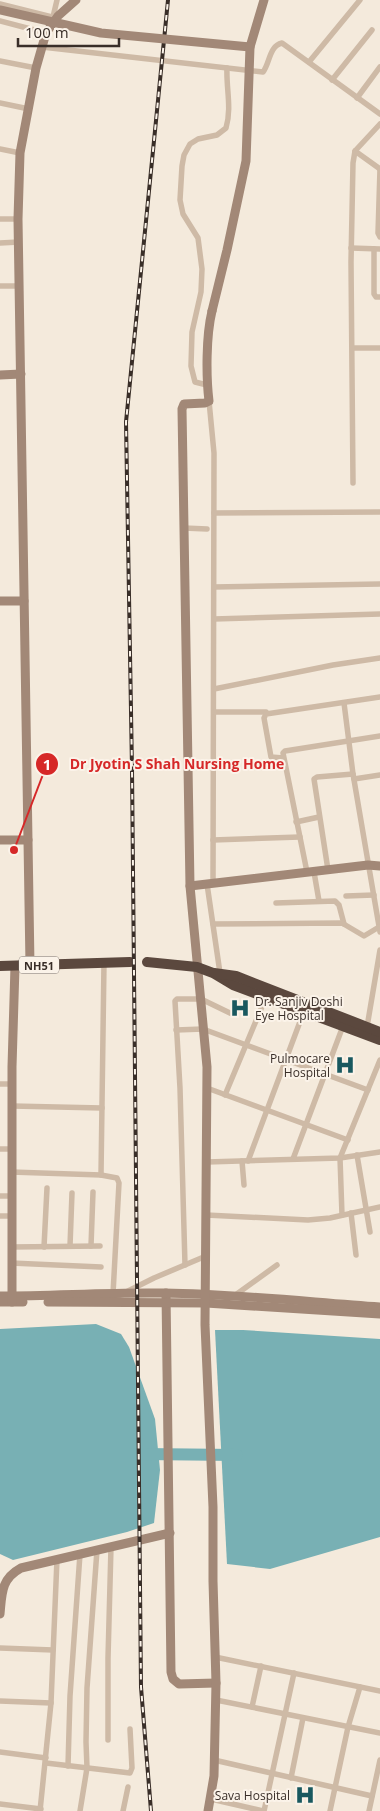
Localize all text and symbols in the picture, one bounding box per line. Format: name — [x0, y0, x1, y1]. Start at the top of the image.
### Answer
scale bar — [18, 15, 119, 47]
text: 100 m — [25, 22, 69, 42]
callout: Dr Jyotin S Shah Nursing Home — [34, 750, 294, 779]
text: 1 — [43, 754, 51, 774]
text: Dr Jyotin S Shah Nursing Home — [70, 754, 284, 773]
road number: NH51 — [19, 956, 59, 974]
place label: Dr. Sanjiv Doshi Eye Hospital — [255, 993, 343, 1024]
hospital icon: Dr. Sanjiv Doshi Eye Hospital — [229, 997, 251, 1019]
place label: Pulmocare Hospital — [270, 1050, 330, 1081]
hospital icon: Pulmocare Hospital — [334, 1054, 356, 1076]
hospital icon: Sava Hospital — [294, 1784, 316, 1806]
place label: Sava Hospital — [215, 1787, 290, 1804]

